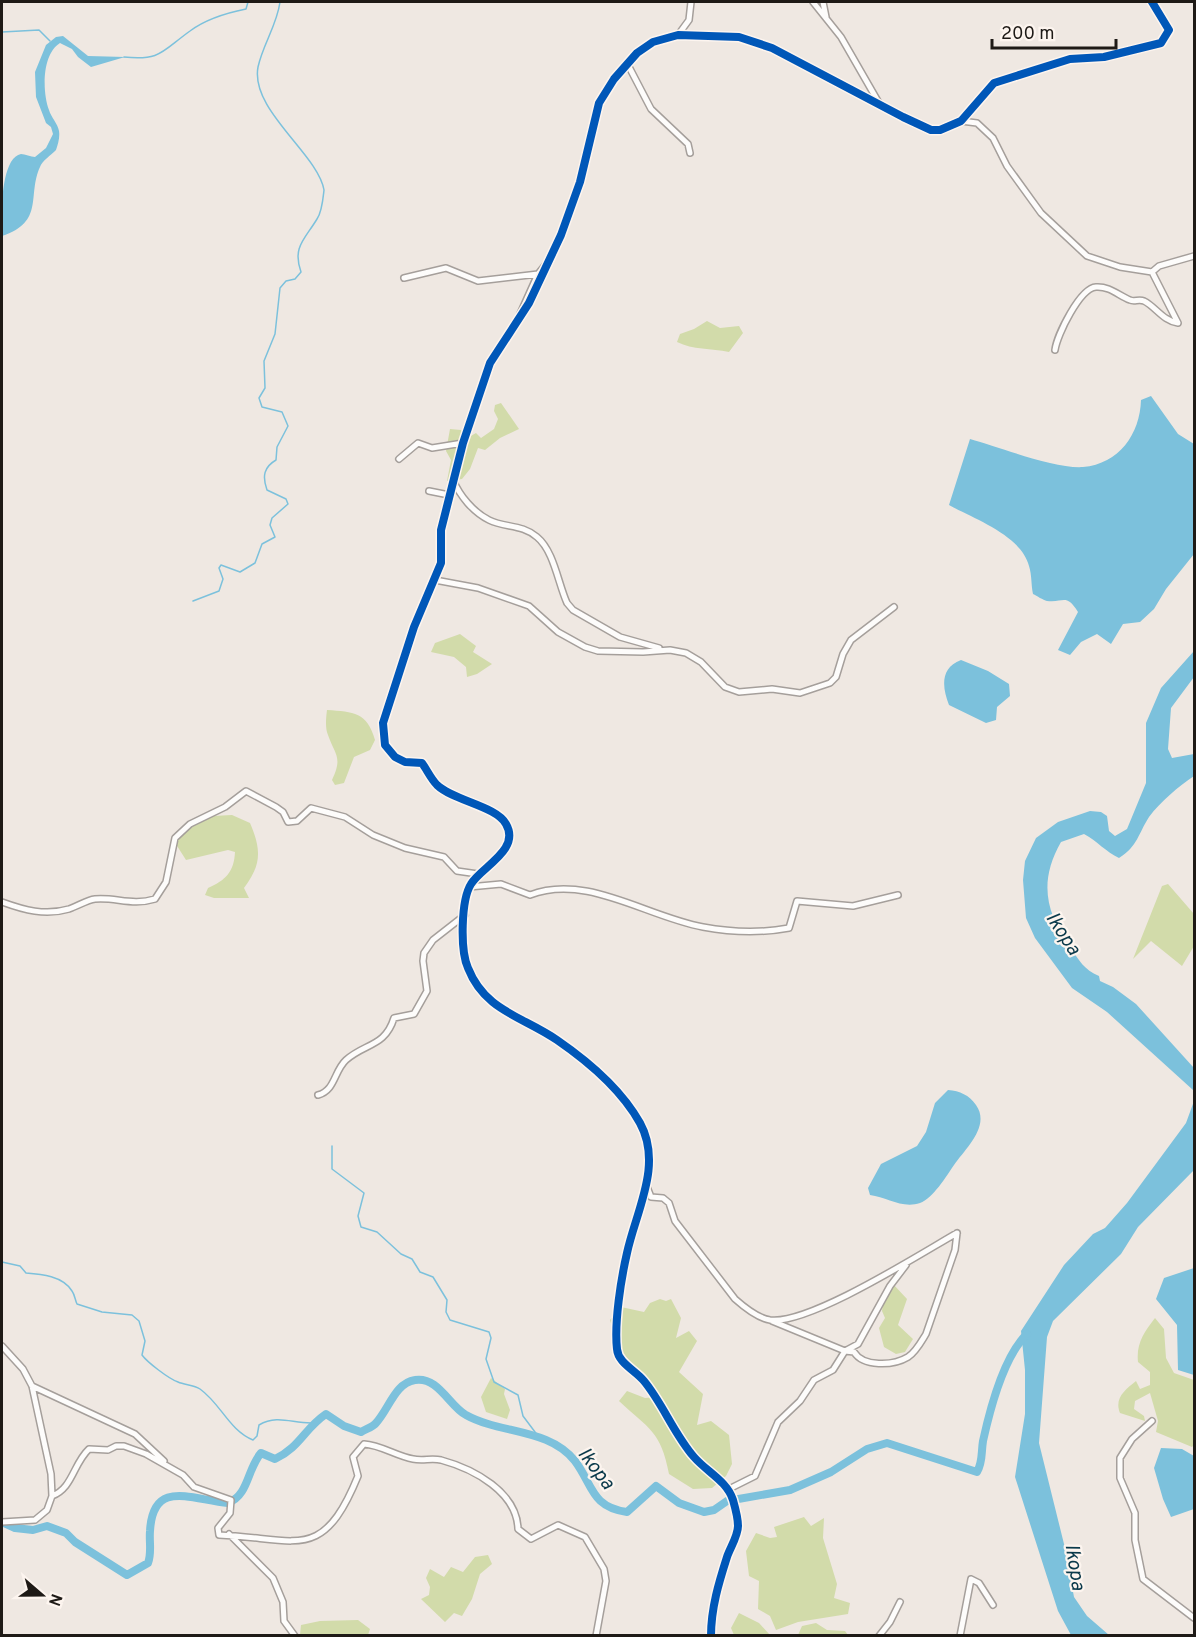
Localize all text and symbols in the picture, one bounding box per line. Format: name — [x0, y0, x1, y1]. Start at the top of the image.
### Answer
scale bar — [992, 12, 1116, 50]
text: 200 m — [1001, 23, 1054, 46]
water label: Ikopa — [1039, 907, 1086, 961]
water label: Ikopa — [571, 1443, 620, 1496]
water label: Ikopa — [1058, 1542, 1091, 1593]
north arrow — [12, 1565, 72, 1625]
text: N — [43, 1591, 66, 1608]

